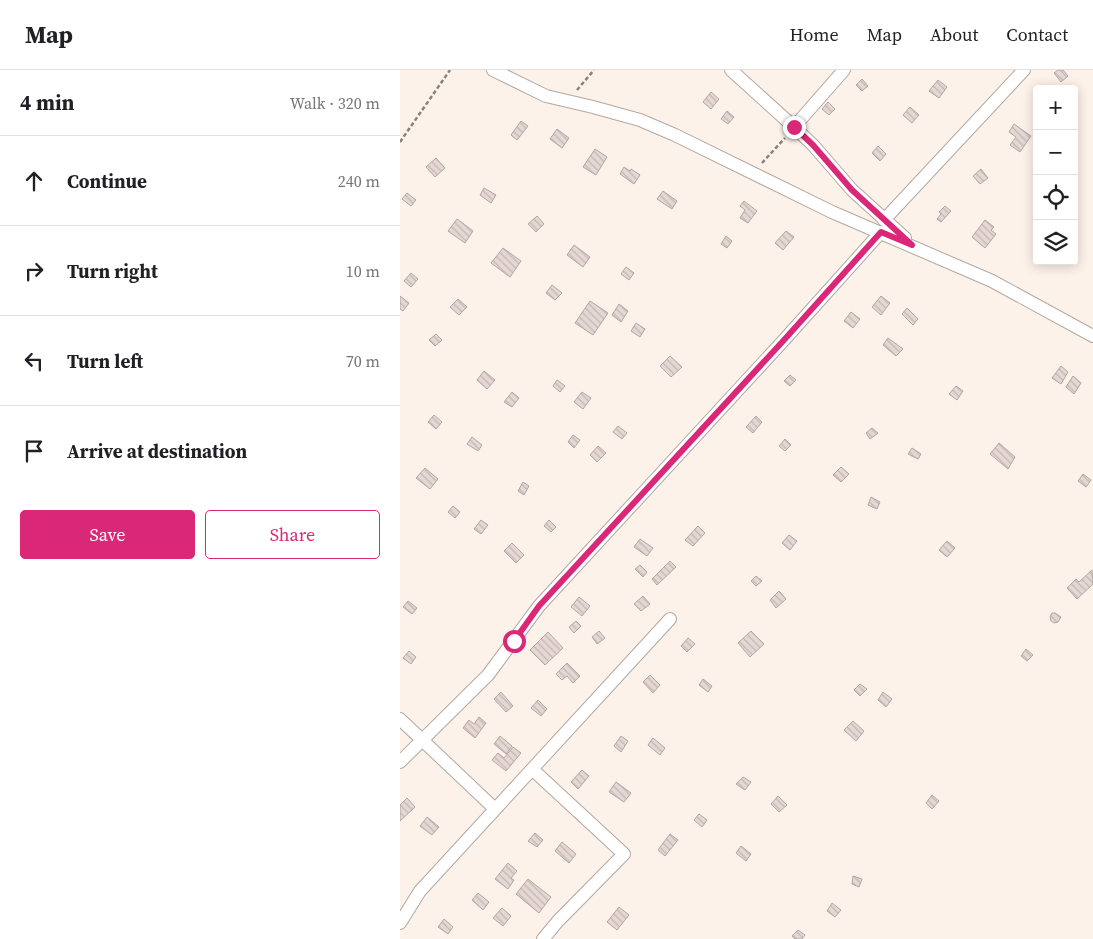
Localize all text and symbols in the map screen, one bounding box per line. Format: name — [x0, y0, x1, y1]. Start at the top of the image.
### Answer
text: Map — [25, 18, 73, 51]
text: Home — [790, 22, 839, 47]
text: Map — [867, 22, 902, 47]
text: About — [930, 22, 978, 47]
text: Contact — [1006, 22, 1068, 47]
map controls — [1033, 85, 1078, 265]
button: + — [1033, 85, 1078, 130]
text: 4 min — [20, 88, 75, 117]
text: Walk · 320 m — [290, 92, 380, 114]
route end — [783, 116, 806, 139]
button: − — [1033, 130, 1078, 175]
icon: ahead — [20, 167, 48, 195]
text: Continue — [67, 168, 147, 194]
text: 240 m — [338, 170, 380, 192]
button: locate — [1033, 175, 1078, 220]
button: layers — [1033, 220, 1078, 265]
icon: right — [20, 257, 48, 285]
text: Turn right — [67, 258, 158, 284]
text: 10 m — [346, 260, 380, 282]
icon: left — [20, 347, 48, 375]
text: Turn left — [67, 348, 143, 374]
text: 70 m — [346, 350, 380, 372]
icon: arrive — [20, 437, 48, 465]
text: Arrive at destination — [67, 438, 247, 464]
button: Save — [20, 510, 195, 559]
button: Share — [205, 510, 380, 559]
route start — [503, 630, 526, 653]

